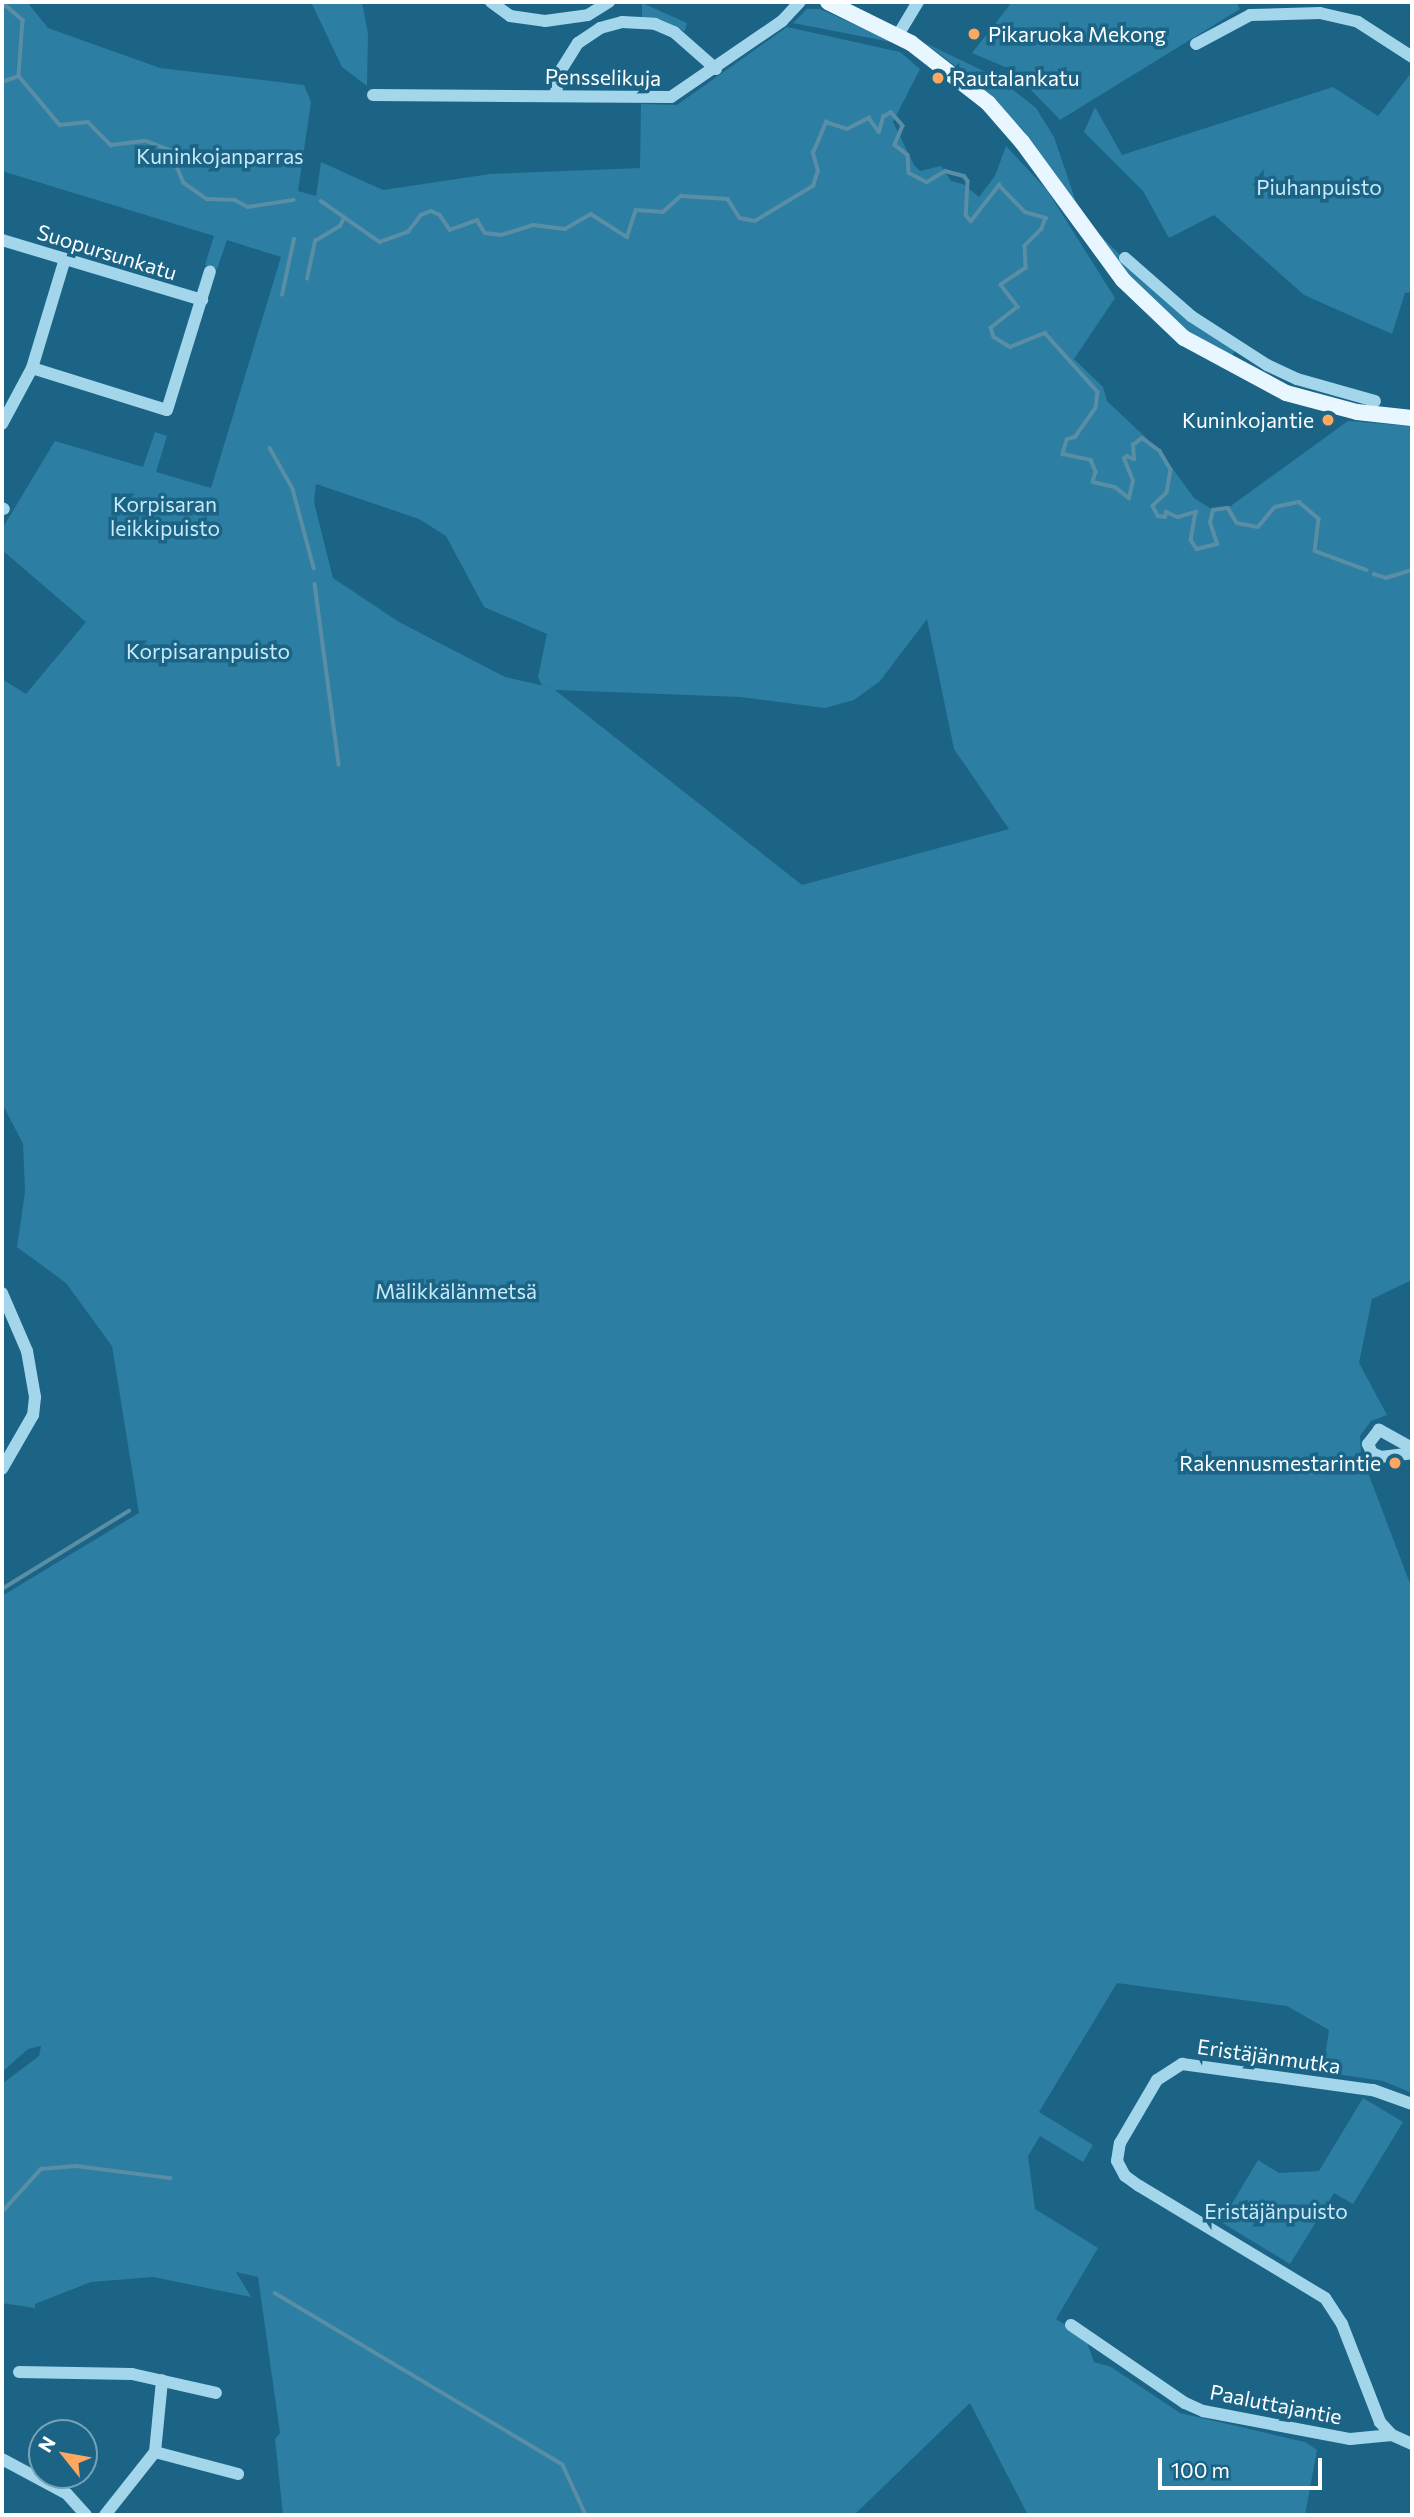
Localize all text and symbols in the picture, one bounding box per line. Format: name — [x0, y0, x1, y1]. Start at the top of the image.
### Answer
place label: Pikaruoka Mekong — [988, 21, 1166, 47]
marker: Pikaruoka Mekong — [966, 26, 982, 42]
street label: Pensselikuja — [545, 63, 661, 91]
place label: Rautalankatu — [952, 65, 1079, 91]
marker: Rautalankatu — [930, 70, 946, 86]
park label: Kuninkojanparras — [136, 143, 304, 169]
park label: Piuhanpuisto — [1256, 174, 1382, 200]
street label: Suopursunkatu — [34, 219, 180, 285]
place label: Kuninkojantie — [1182, 407, 1314, 433]
marker: Kuninkojantie — [1320, 412, 1336, 428]
park label: Korpisaran leikkipuisto — [110, 491, 220, 541]
park label: Korpisaranpuisto — [126, 638, 290, 664]
park label: Mälikkälänmetsä — [375, 1278, 537, 1304]
place label: Rakennusmestarintie — [1179, 1450, 1381, 1476]
marker: Rakennusmestarintie — [1387, 1455, 1403, 1471]
street label: Eristäjänmutka — [1196, 2033, 1342, 2079]
park label: Eristäjänpuisto — [1204, 2198, 1348, 2224]
street label: Paaluttajantie — [1208, 2379, 1344, 2429]
north arrow — [28, 2419, 98, 2489]
text: N — [33, 2432, 60, 2456]
scale bar — [1162, 2444, 1326, 2488]
text: 100 m — [1171, 2457, 1230, 2482]

